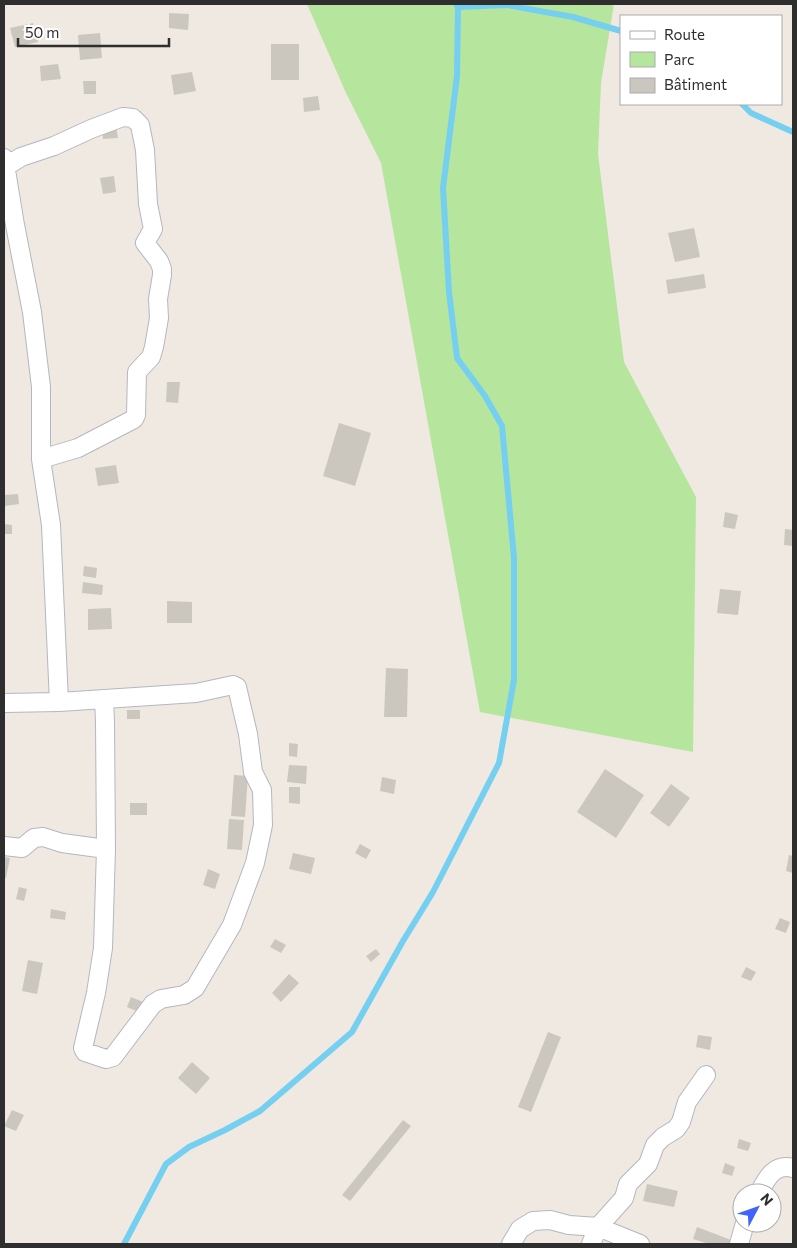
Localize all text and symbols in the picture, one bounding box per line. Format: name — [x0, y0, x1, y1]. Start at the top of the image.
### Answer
scale bar — [18, 15, 169, 47]
legend — [620, 15, 782, 105]
text: 50 m — [25, 23, 59, 41]
text: Route — [664, 25, 705, 43]
text: Parc — [664, 50, 694, 68]
text: Bâtiment — [664, 75, 727, 93]
north arrow — [732, 1183, 782, 1233]
text: N — [757, 1190, 777, 1209]

